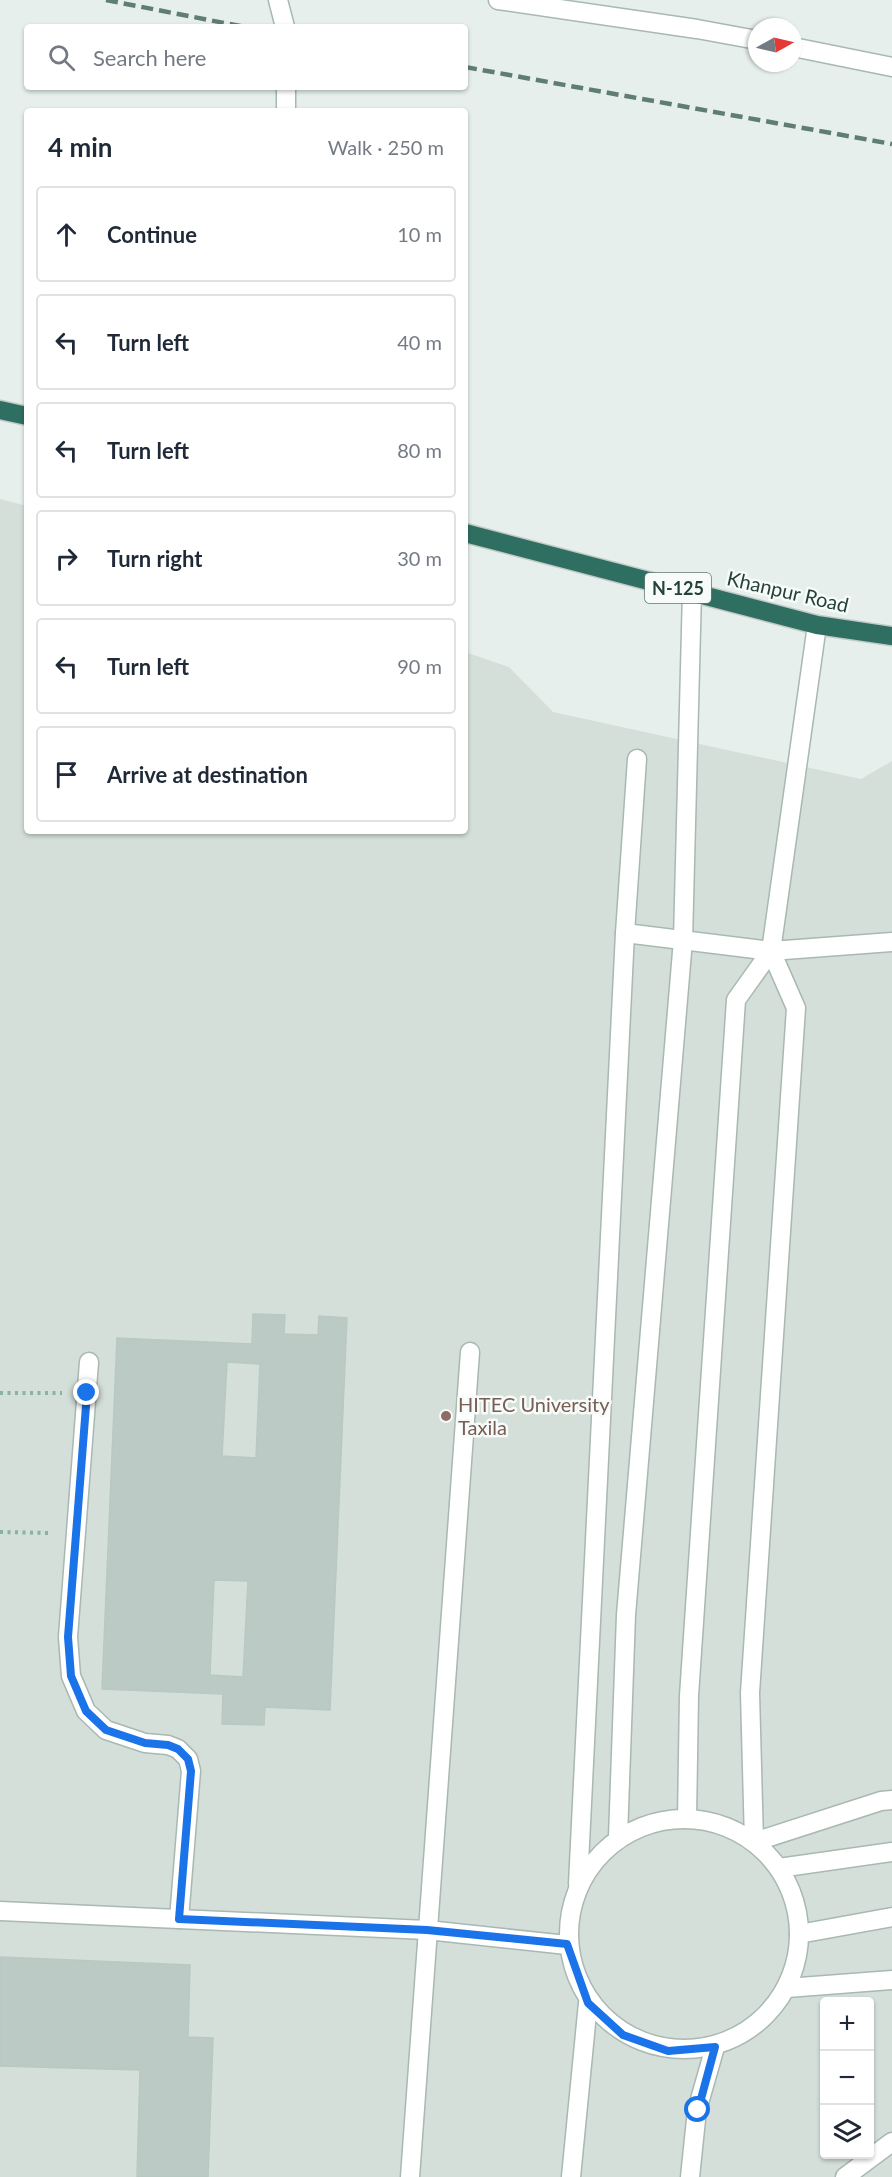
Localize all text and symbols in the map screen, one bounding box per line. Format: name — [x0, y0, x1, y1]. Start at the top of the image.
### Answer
north arrow — [748, 18, 802, 72]
search box — [24, 24, 468, 90]
icon: search — [45, 41, 78, 74]
text: Search here — [93, 44, 206, 71]
text: 4 min — [48, 131, 112, 163]
text: Walk · 250 m — [328, 135, 444, 159]
icon: ahead — [50, 218, 83, 251]
text: Continue — [107, 221, 197, 248]
text: 10 m — [397, 222, 442, 246]
icon: left — [50, 326, 83, 359]
text: Turn left — [107, 329, 189, 356]
text: 40 m — [397, 330, 442, 354]
icon: left — [50, 434, 83, 467]
text: Turn left — [107, 437, 189, 464]
text: 80 m — [397, 438, 442, 462]
icon: right — [50, 542, 83, 575]
text: Turn right — [107, 545, 202, 572]
text: 30 m — [397, 546, 442, 570]
street label: Khanpur Road — [725, 565, 851, 617]
road number: N-125 — [645, 573, 711, 603]
icon: left — [50, 650, 83, 683]
text: Turn left — [107, 653, 189, 680]
text: 90 m — [397, 654, 442, 678]
icon: arrive — [50, 758, 83, 791]
text: Arrive at destination — [107, 761, 308, 788]
route end — [73, 1379, 99, 1405]
place label: HITEC University Taxila — [458, 1392, 610, 1439]
marker: HITEC University Taxila — [439, 1409, 453, 1423]
map controls — [820, 1997, 874, 2159]
button: + — [820, 1997, 874, 2051]
button: − — [820, 2051, 874, 2105]
route start — [684, 2096, 710, 2122]
button: layers — [820, 2105, 874, 2159]

